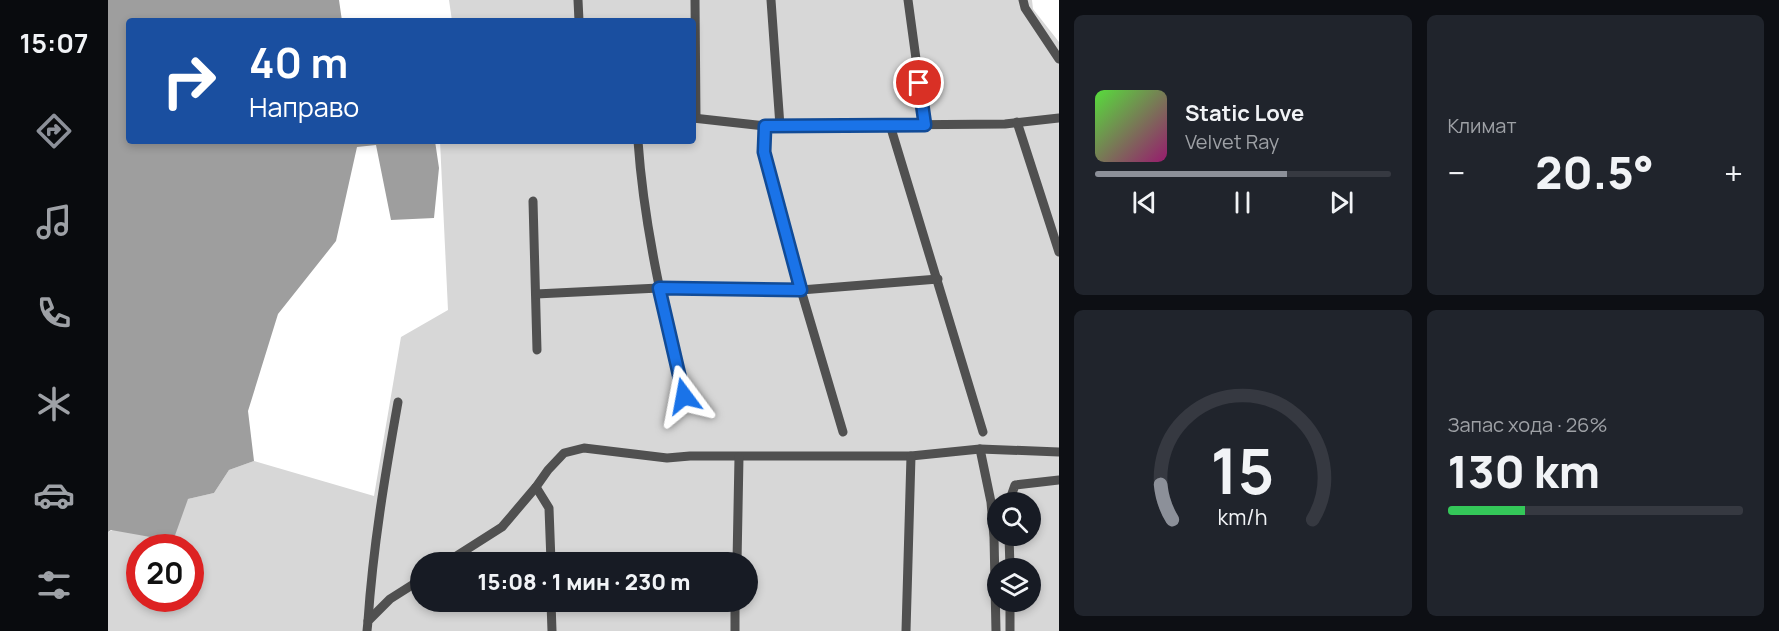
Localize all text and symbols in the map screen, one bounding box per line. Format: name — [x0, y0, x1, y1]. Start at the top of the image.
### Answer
text: 15:07 — [19, 24, 89, 61]
text: 40 m — [249, 33, 348, 91]
icon: right — [150, 42, 228, 120]
pin — [893, 57, 944, 108]
icon: arrive — [902, 66, 935, 99]
text: Направо — [249, 88, 359, 125]
text: Static Love — [1185, 98, 1304, 128]
icon: directions — [33, 110, 75, 152]
text: Климат — [1448, 112, 1517, 139]
text: Velvet Ray — [1185, 128, 1279, 155]
text: 20.5° — [1535, 141, 1654, 203]
text: − — [1448, 150, 1465, 195]
text: + — [1724, 150, 1743, 195]
icon: previous — [1128, 186, 1161, 219]
icon: pause — [1226, 186, 1259, 219]
icon: next — [1325, 186, 1358, 219]
icon: music — [33, 201, 75, 243]
icon: phone — [33, 292, 75, 334]
position arrow — [652, 364, 716, 428]
icon: climate — [33, 383, 75, 425]
text: Запас хода · 26% — [1448, 411, 1608, 438]
text: 15 — [1211, 427, 1275, 513]
text: 130 km — [1448, 440, 1600, 502]
icon: car — [33, 474, 75, 516]
map controls — [987, 492, 1041, 612]
button: search — [987, 492, 1041, 546]
text: km/h — [1218, 502, 1268, 531]
speed limit sign: 20 — [126, 534, 204, 612]
button: layers — [987, 558, 1041, 612]
icon: filters — [33, 564, 75, 606]
text: 15:08 · 1 мин · 230 m — [477, 567, 691, 597]

